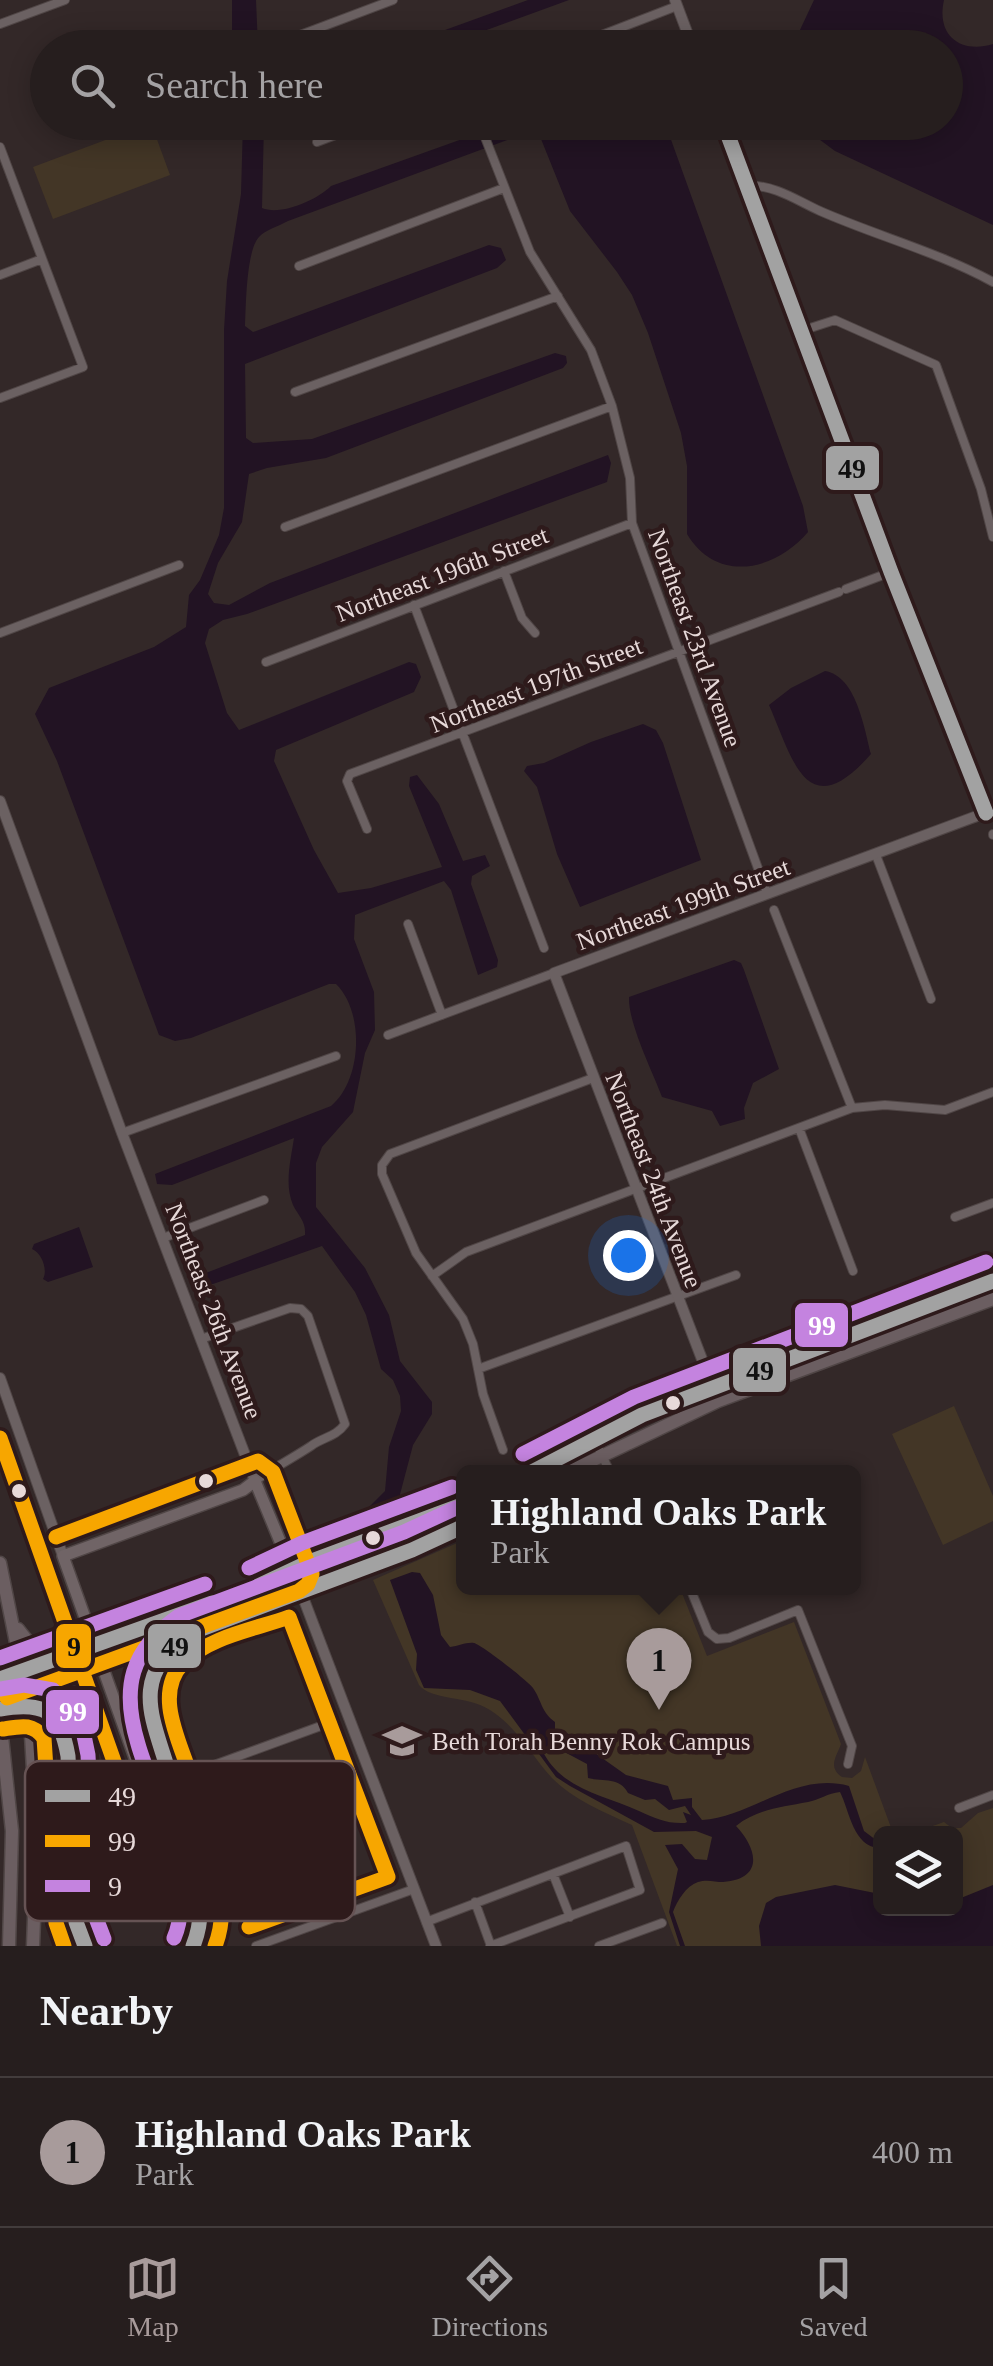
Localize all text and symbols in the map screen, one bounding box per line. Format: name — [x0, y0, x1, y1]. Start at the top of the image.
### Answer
search box — [30, 30, 963, 140]
icon: search — [65, 58, 120, 113]
text: Search here — [145, 64, 323, 106]
line badge: 49 — [824, 444, 881, 492]
text: 49 — [838, 453, 866, 484]
street label: Northeast 196th Street — [332, 521, 552, 627]
street label: Northeast 23rd Avenue — [643, 525, 747, 751]
street label: Northeast 197th Street — [426, 632, 646, 738]
street label: Northeast 199th Street — [573, 853, 793, 955]
street label: Northeast 24th Avenue — [600, 1068, 708, 1292]
street label: Northeast 26th Avenue — [160, 1199, 268, 1423]
your location — [603, 1230, 654, 1281]
line badge: 99 — [793, 1301, 850, 1349]
text: 99 — [808, 1310, 836, 1341]
line badge: 49 — [731, 1346, 788, 1394]
text: 49 — [746, 1355, 774, 1386]
unlabelled marker — [663, 1393, 683, 1413]
popup — [456, 1465, 861, 1595]
unlabelled marker — [196, 1471, 216, 1491]
unlabelled marker — [9, 1481, 29, 1501]
text: Highland Oaks Park — [491, 1491, 826, 1533]
unlabelled marker — [363, 1528, 383, 1548]
text: Park — [491, 1534, 549, 1570]
line badge: 9 — [54, 1622, 93, 1670]
line badge: 49 — [146, 1622, 203, 1670]
pin: 1 — [626, 1628, 692, 1710]
text: 9 — [67, 1631, 81, 1662]
text: 49 — [161, 1631, 189, 1662]
line badge: 99 — [44, 1688, 101, 1736]
text: 99 — [59, 1696, 87, 1727]
school or university icon: Beth Torah Benny Rok Campus — [381, 1720, 423, 1762]
place label: Beth Torah Benny Rok Campus — [432, 1728, 751, 1755]
legend — [25, 1761, 355, 1921]
text: 49 — [108, 1781, 136, 1812]
text: 99 — [108, 1826, 136, 1857]
map controls — [873, 1826, 963, 1916]
button: layers — [873, 1826, 963, 1916]
text: 9 — [108, 1871, 122, 1902]
text: Nearby — [40, 1988, 173, 2034]
text: Highland Oaks Park — [135, 2113, 471, 2155]
text: 1 — [65, 2134, 81, 2170]
text: 400 m — [872, 2134, 953, 2170]
text: Park — [135, 2156, 194, 2192]
tab: Map — [125, 2251, 180, 2343]
tab: Directions — [431, 2251, 548, 2343]
tab: Saved — [799, 2251, 868, 2343]

